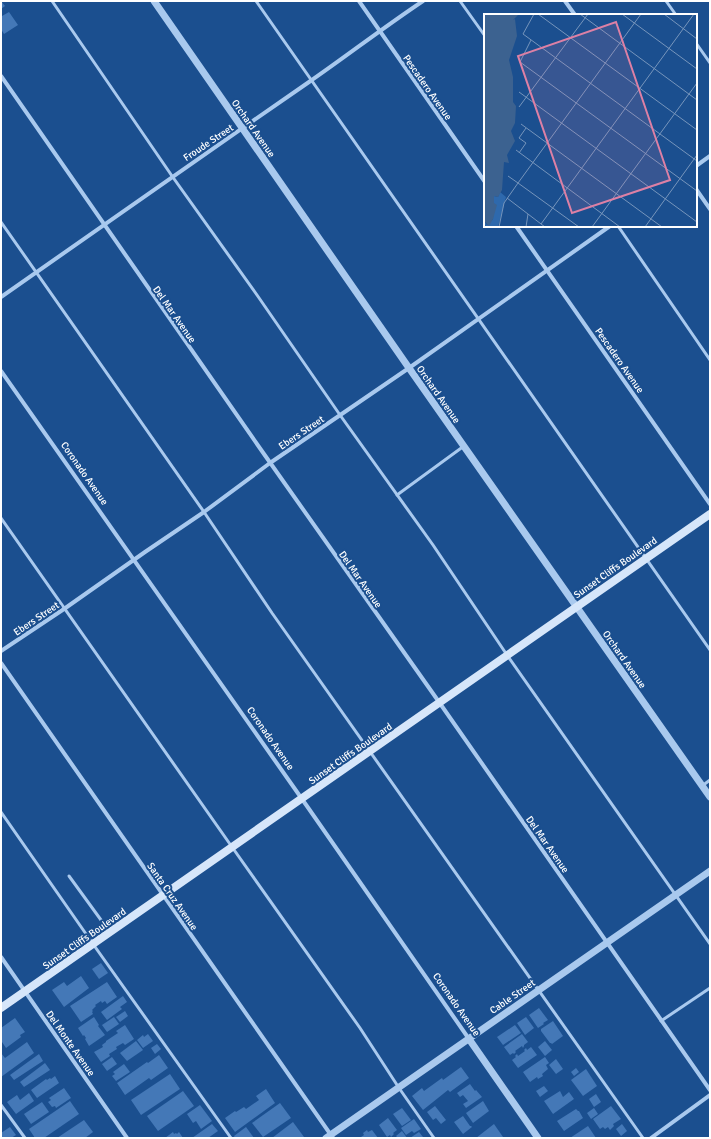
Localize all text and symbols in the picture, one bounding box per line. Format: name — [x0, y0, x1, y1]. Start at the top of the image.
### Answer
inset map — [484, 14, 697, 227]
street label: Pescadero Avenue — [400, 53, 454, 123]
street label: Orchard Avenue — [229, 97, 278, 160]
street label: Froude Street — [181, 121, 236, 164]
street label: Del Mar Avenue — [150, 284, 198, 345]
street label: Pescadero Avenue — [592, 326, 646, 396]
street label: Orchard Avenue — [414, 363, 463, 426]
street label: Ebers Street — [277, 413, 327, 452]
street label: Coronado Avenue — [58, 440, 110, 507]
street label: Sunset Cliffs Boulevard — [572, 534, 660, 601]
street label: Del Mar Avenue — [336, 549, 384, 610]
street label: Ebers Street — [12, 599, 62, 638]
street label: Orchard Avenue — [600, 628, 649, 691]
street label: Coronado Avenue — [244, 705, 296, 772]
street label: Sunset Cliffs Boulevard — [307, 720, 395, 787]
street label: Del Mar Avenue — [523, 814, 571, 875]
street label: Santa Cruz Avenue — [144, 860, 200, 933]
street label: Sunset Cliffs Boulevard — [41, 905, 129, 972]
street label: Coronado Avenue — [430, 971, 482, 1038]
street label: Cable Street — [488, 977, 538, 1017]
street label: Del Monte Avenue — [43, 1008, 97, 1079]

